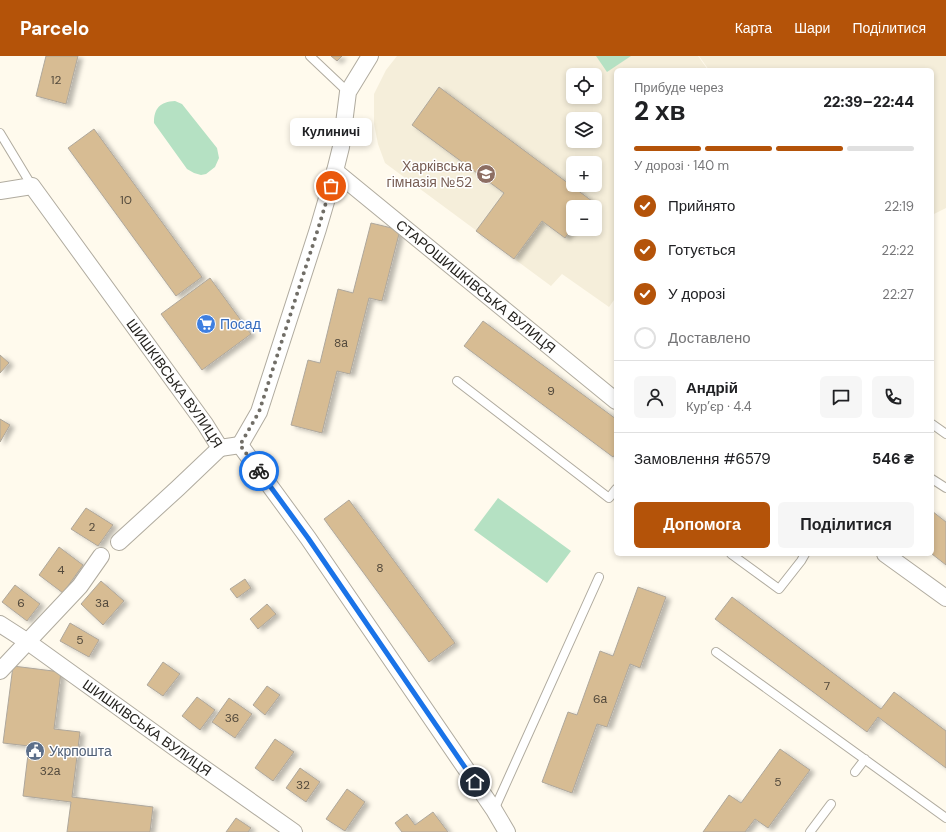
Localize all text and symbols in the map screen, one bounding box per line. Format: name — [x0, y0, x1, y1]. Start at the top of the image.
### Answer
text: Parcelo — [20, 16, 89, 41]
text: Карта — [735, 19, 772, 37]
text: Шари — [794, 19, 830, 37]
text: Поділитися — [852, 19, 926, 37]
map controls — [566, 68, 602, 236]
button: locate — [566, 68, 602, 104]
house number: 12 — [51, 72, 61, 88]
text: Прибуде через — [634, 79, 723, 96]
text: 22:39–22:44 — [823, 92, 914, 112]
text: 2 хв — [634, 94, 686, 128]
button: layers — [566, 112, 602, 148]
callout: Кулиничі — [290, 118, 372, 146]
text: Кулиничі — [302, 123, 360, 140]
button: + — [566, 156, 602, 192]
place label: Харківська гімназія №52 — [387, 157, 472, 191]
text: У дорозі · 140 m — [634, 157, 729, 174]
school or university icon: Харківська гімназія №52 — [475, 163, 497, 185]
pin — [314, 169, 348, 203]
icon: bag — [320, 175, 342, 197]
house number: 10 — [120, 192, 132, 208]
icon: check — [634, 195, 656, 217]
text: Прийнято — [668, 196, 735, 216]
text: 22:19 — [884, 198, 914, 215]
button: − — [566, 200, 602, 236]
street label: СТАРОШИШКІВСЬКА ВУЛИЦЯ — [392, 216, 559, 357]
icon: check — [634, 239, 656, 261]
text: Готується — [668, 240, 736, 260]
text: 22:22 — [881, 242, 914, 259]
icon: check — [634, 283, 656, 305]
text: У дорозі — [668, 284, 725, 304]
text: 22:27 — [882, 286, 914, 303]
supermarket icon: Посад — [195, 313, 217, 335]
street label: ШИШКІВСЬКА ВУЛИЦЯ — [123, 315, 227, 451]
place label: Посад — [220, 315, 261, 333]
text: Доставлено — [668, 328, 751, 348]
house number: 8а — [334, 335, 348, 351]
button: person — [634, 376, 676, 418]
button: chat — [820, 376, 862, 418]
button: phone — [872, 376, 914, 418]
text: Андрій — [686, 378, 738, 398]
house number: 9 — [547, 383, 555, 399]
text: Кур’єр · 4.4 — [686, 398, 752, 415]
text: Замовлення #6579 — [634, 449, 771, 469]
text: 546 ₴ — [872, 449, 914, 469]
courier — [239, 451, 279, 491]
icon: bike — [248, 460, 270, 482]
button: Допомога — [634, 502, 770, 548]
button: Поділитися — [778, 502, 914, 548]
house number: 2 — [89, 519, 96, 535]
house number: 8 — [376, 560, 384, 576]
house number: 4 — [57, 562, 65, 578]
house number: 6 — [17, 595, 25, 611]
house number: 3а — [95, 595, 109, 611]
house number: 5 — [76, 632, 84, 648]
street label: ШИШКІВСЬКА ВУЛИЦЯ — [79, 675, 215, 780]
house number: 7 — [824, 678, 830, 694]
house number: 6а — [593, 691, 607, 707]
house number: 36 — [225, 710, 239, 726]
public building icon: Укрпошта — [24, 740, 46, 762]
place label: Укрпошта — [49, 742, 112, 760]
house number: 32а — [40, 763, 61, 779]
pin — [458, 765, 492, 799]
icon: home — [464, 771, 486, 793]
house number: 5 — [774, 774, 782, 790]
house number: 32 — [296, 777, 310, 793]

